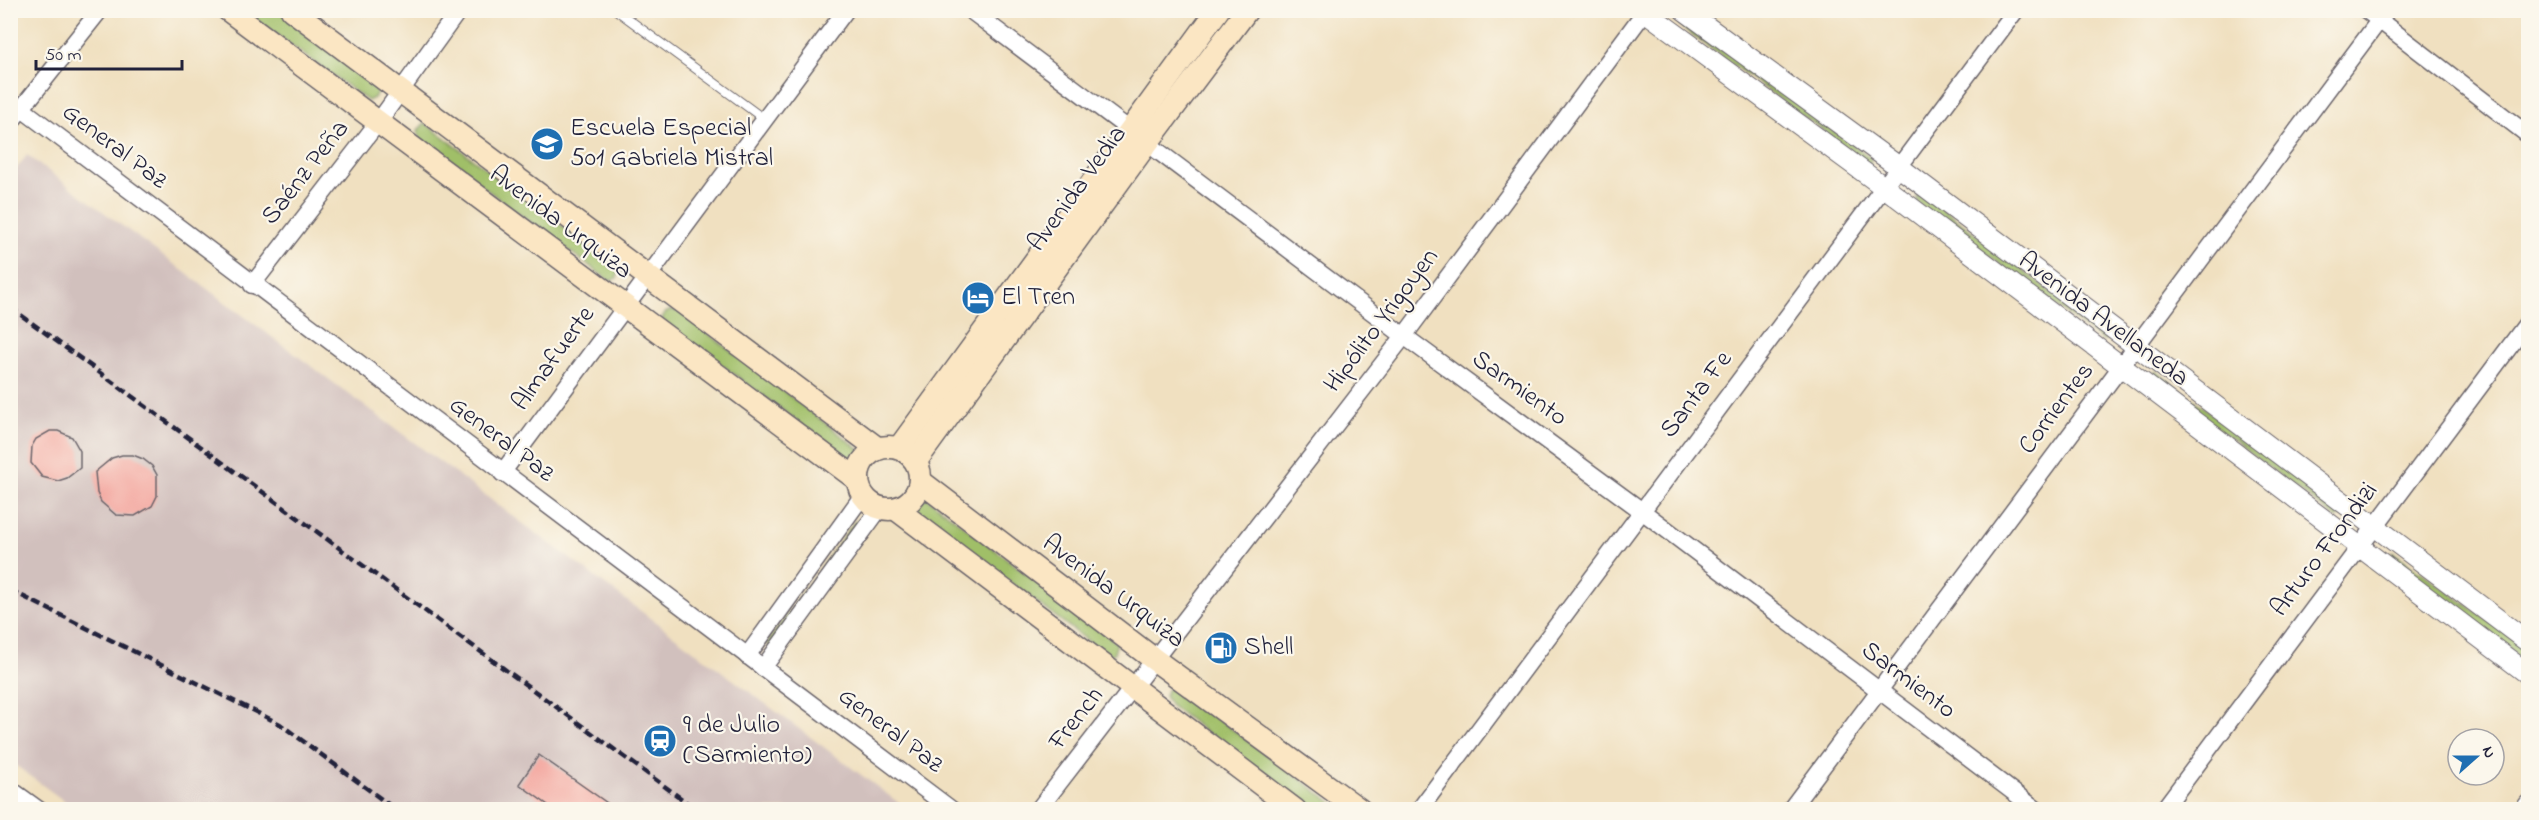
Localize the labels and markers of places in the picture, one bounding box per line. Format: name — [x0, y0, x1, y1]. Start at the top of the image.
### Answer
place label: Escuela Especial 501 Gabriela Mistral — [570, 110, 773, 178]
school or university icon: Escuela Especial 501 Gabriela Mistral — [529, 126, 565, 162]
place label: El Tren — [1001, 279, 1075, 317]
hotel icon: El Tren — [960, 280, 996, 316]
place label: Shell — [1244, 629, 1293, 667]
fuel station icon: Shell — [1203, 630, 1239, 666]
place label: 9 de Julio (Sarmiento) — [683, 707, 812, 775]
station icon: 9 de Julio (Sarmiento) — [642, 723, 678, 759]

